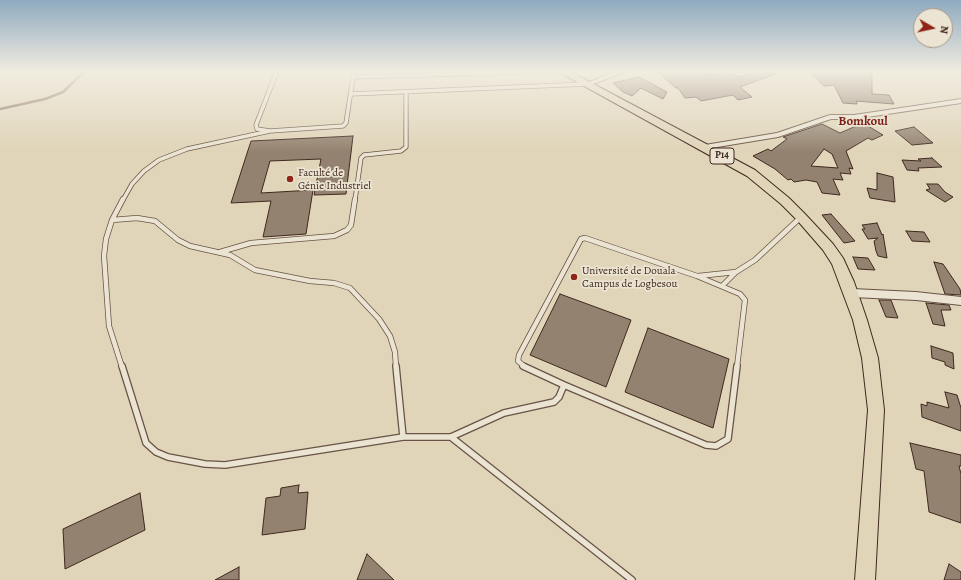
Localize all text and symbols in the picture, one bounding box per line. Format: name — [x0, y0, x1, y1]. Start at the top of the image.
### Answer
north arrow — [913, 8, 953, 48]
text: N — [936, 25, 952, 35]
district label: Bomkoul — [838, 114, 888, 130]
road number: P14 — [710, 148, 734, 164]
place label: Faculté de Génie Industriel — [298, 166, 371, 192]
marker: Faculté de Génie Industriel — [285, 174, 295, 184]
place label: Université de Douala Campus de Logbesou — [582, 264, 677, 290]
marker: Université de Douala Campus de Logbesou — [569, 272, 579, 282]

